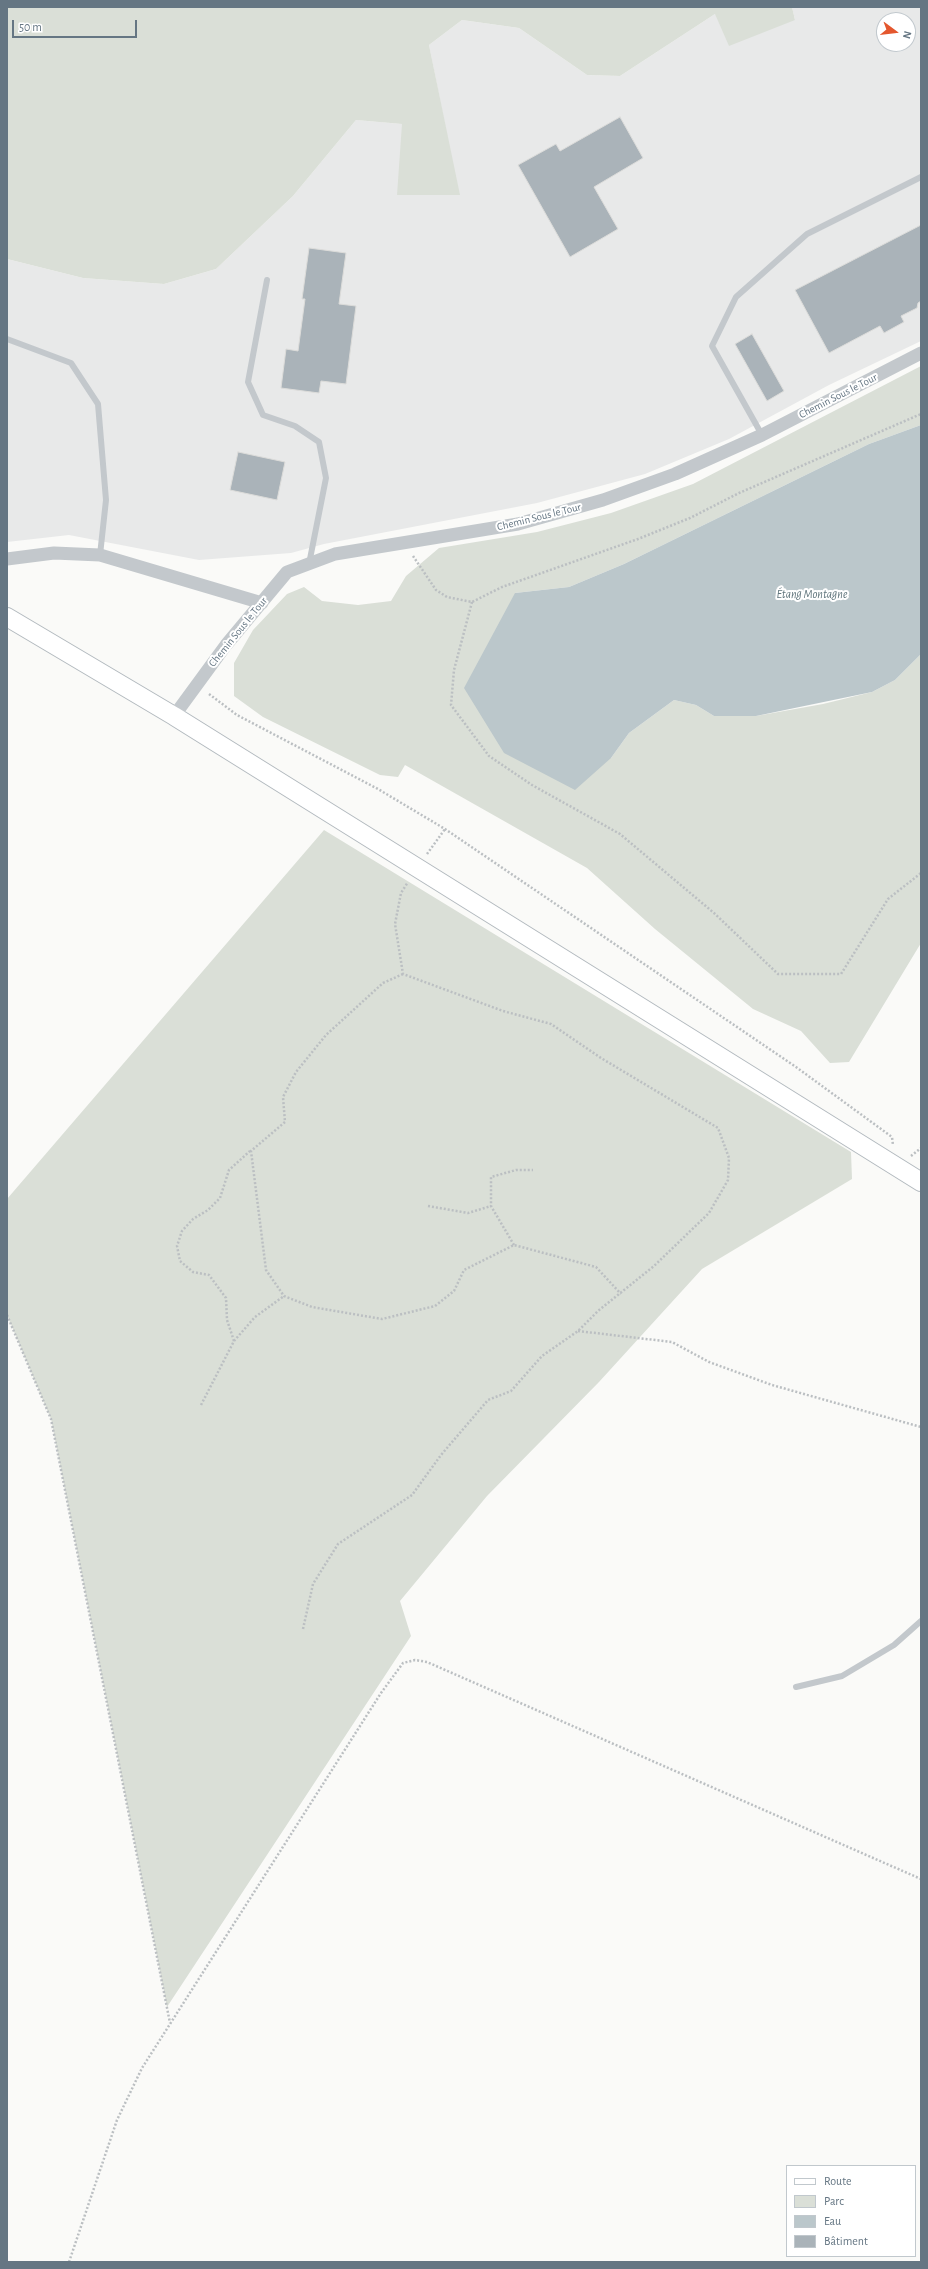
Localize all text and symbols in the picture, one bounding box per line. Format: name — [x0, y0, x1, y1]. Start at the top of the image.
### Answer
scale bar — [14, 12, 139, 38]
north arrow — [876, 12, 916, 52]
text: 50 m — [19, 21, 42, 33]
text: N — [901, 30, 913, 40]
street label: Chemin Sous le Tour — [797, 371, 879, 421]
street label: Chemin Sous le Tour — [496, 500, 582, 534]
water label: Étang Montagne — [777, 587, 847, 601]
street label: Chemin Sous le Tour — [206, 594, 270, 670]
legend — [786, 2165, 916, 2257]
text: Route — [824, 2175, 851, 2187]
text: Parc — [824, 2195, 844, 2207]
text: Eau — [824, 2215, 841, 2227]
text: Bâtiment — [824, 2235, 868, 2247]

